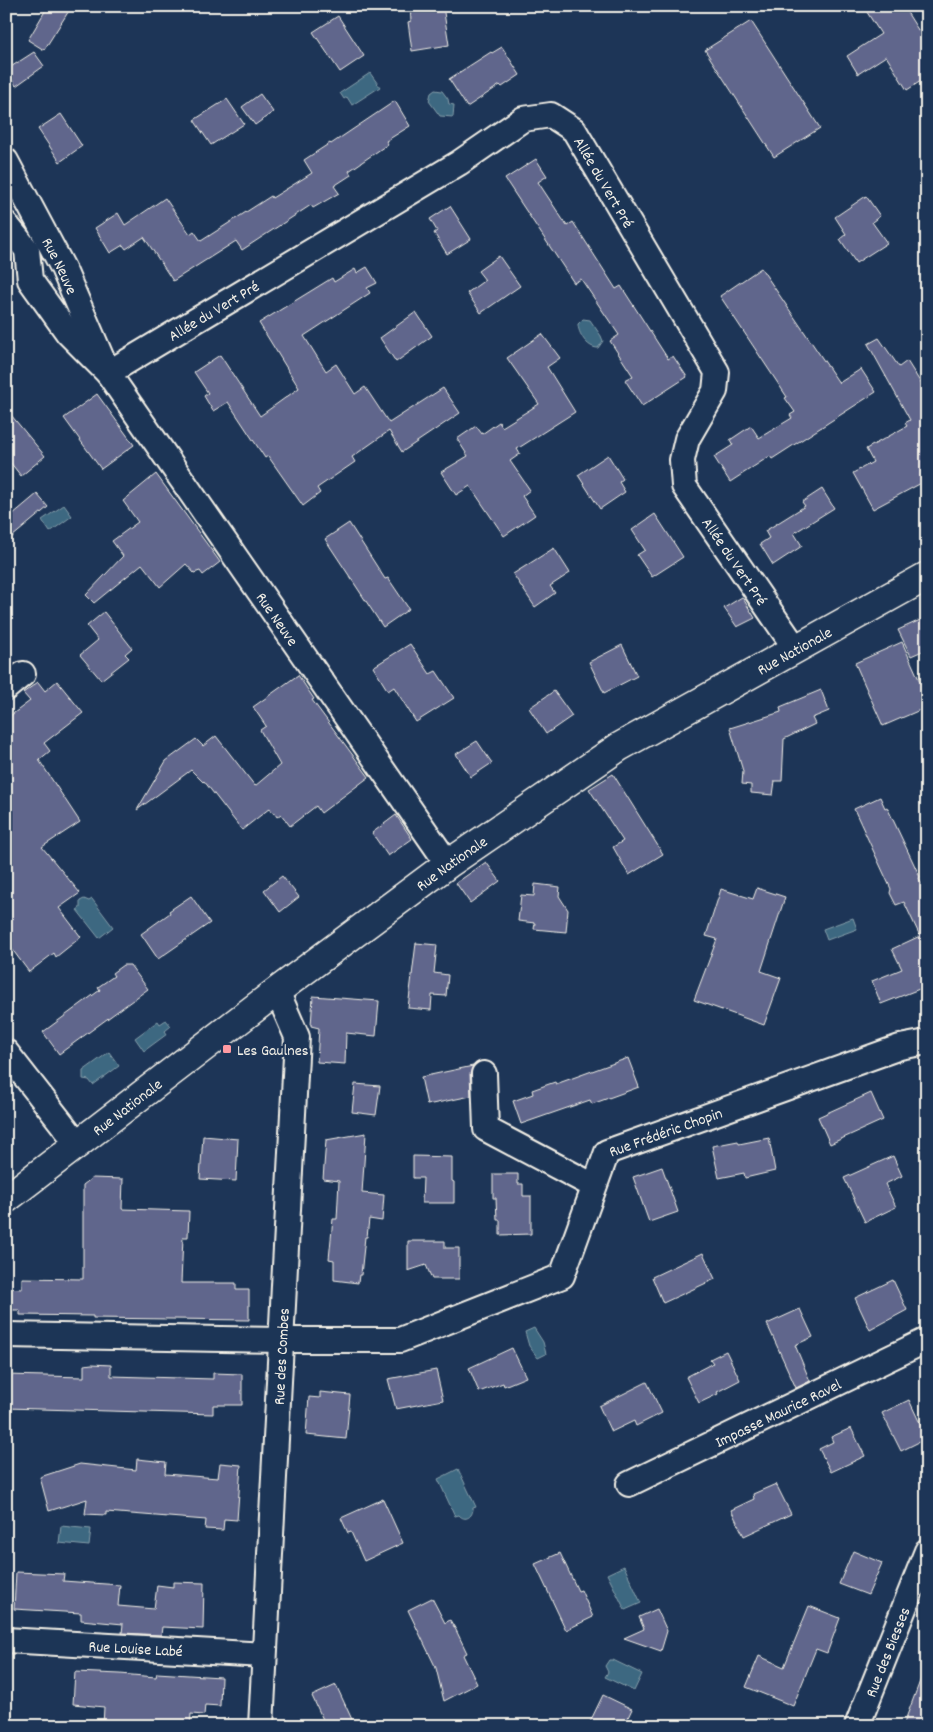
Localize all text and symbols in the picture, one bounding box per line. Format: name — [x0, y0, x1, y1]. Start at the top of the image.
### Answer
street label: Allée du Vert Pré — [567, 133, 638, 233]
street label: Rue Neuve — [35, 234, 82, 299]
street label: Allée du Vert Pré — [165, 276, 264, 348]
street label: Allée du Vert Pré — [695, 513, 772, 611]
street label: Rue Neuve — [249, 588, 303, 651]
street label: Rue Nationale — [754, 622, 837, 682]
street label: Rue Nationale — [412, 831, 493, 898]
place label: Les Gaulnes — [237, 1040, 309, 1063]
marker: Les Gaulnes — [221, 1043, 233, 1055]
street label: Rue Nationale — [88, 1074, 168, 1143]
street label: Rue Frédéric Chopin — [606, 1103, 726, 1164]
street label: Rue des Combes — [269, 1307, 297, 1406]
street label: Impasse Maurice Ravel — [712, 1374, 846, 1455]
street label: Rue des Biesses — [861, 1604, 917, 1701]
street label: Rue Louise Labé — [88, 1636, 183, 1664]

